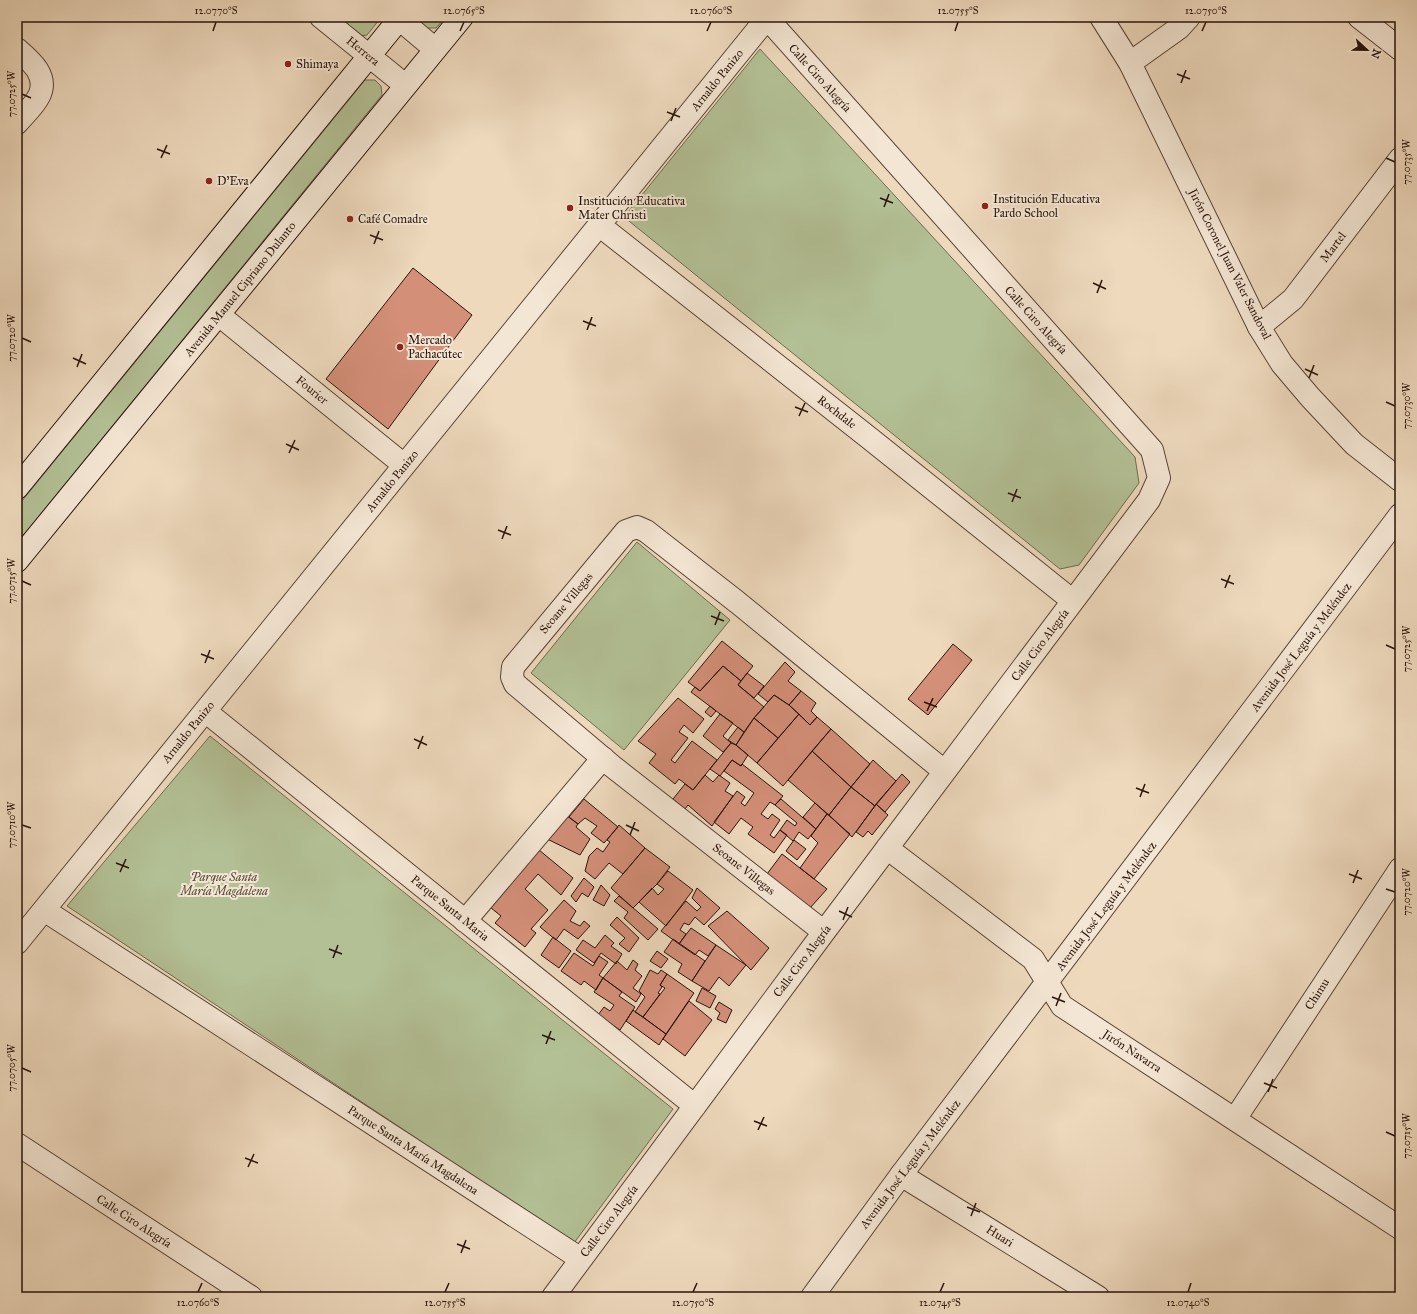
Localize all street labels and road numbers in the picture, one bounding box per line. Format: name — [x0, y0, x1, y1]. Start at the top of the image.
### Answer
street label: Herrera — [344, 33, 383, 69]
street label: Calle Ciro Alegría — [785, 41, 855, 116]
street label: Arnaldo Panizo — [687, 46, 746, 114]
street label: Jirón Coronel Juan Valer Sandoval — [1184, 184, 1275, 343]
street label: Avenida Manuel Cipriano Dulanto — [181, 219, 299, 360]
street label: Martel — [1317, 228, 1349, 265]
street label: Calle Ciro Alegría — [1001, 283, 1071, 358]
street label: Fourier — [293, 373, 331, 408]
street label: Rochdale — [815, 392, 859, 432]
street label: Arnaldo Panizo — [362, 447, 421, 515]
street label: Seoane Villegas — [536, 570, 596, 637]
street label: Avenida José Leguía y Meléndez — [1247, 579, 1355, 716]
street label: Calle Ciro Alegría — [1008, 605, 1073, 684]
street label: Arnaldo Panizo — [158, 698, 217, 766]
street label: Avenida José Leguía y Meléndez — [1052, 838, 1160, 975]
street label: Seoane Villegas — [709, 840, 778, 898]
street label: Parque Santa Maria — [407, 872, 493, 945]
street label: Calle Ciro Alegría — [770, 921, 835, 1000]
street label: Chimu — [1302, 975, 1333, 1012]
street label: Jirón Navarra — [1098, 1026, 1165, 1077]
street label: Avenida José Leguía y Meléndez — [856, 1096, 964, 1233]
street label: Parque Santa María Magdalena — [344, 1102, 482, 1199]
street label: Calle Ciro Alegría — [577, 1181, 642, 1260]
street label: Calle Ciro Alegría — [93, 1192, 175, 1252]
street label: Huari — [984, 1222, 1017, 1250]

